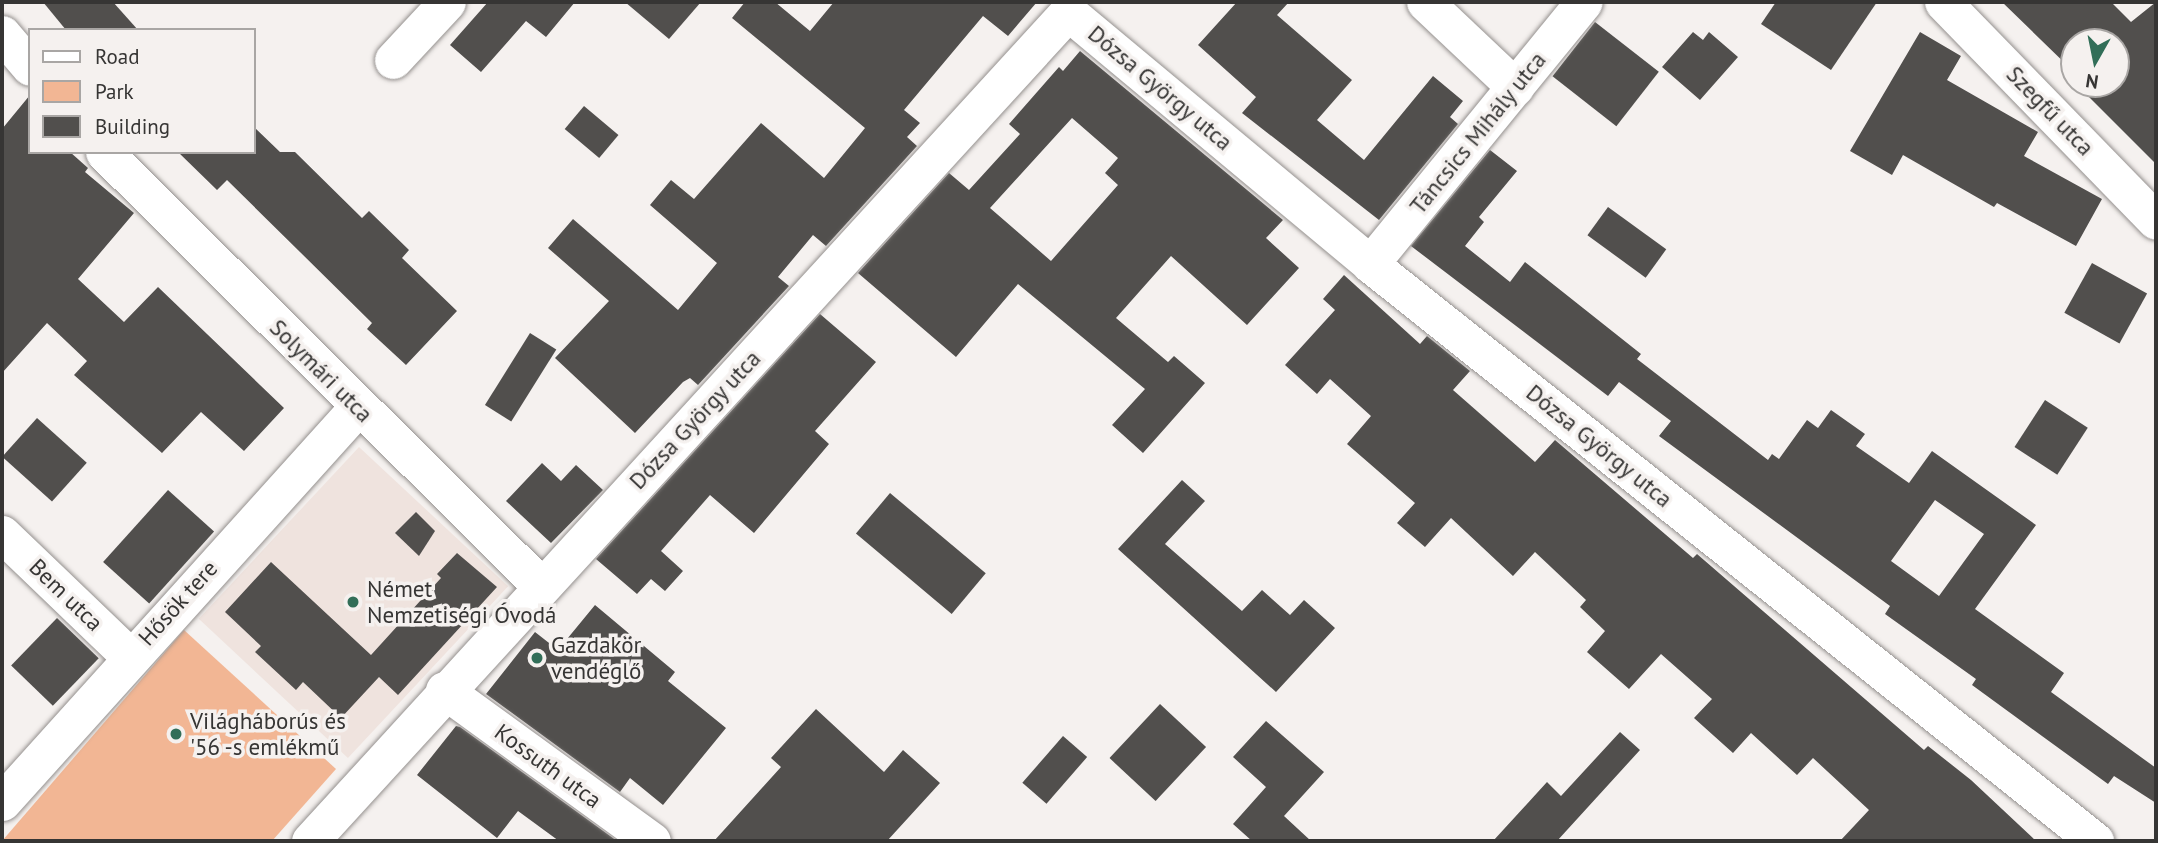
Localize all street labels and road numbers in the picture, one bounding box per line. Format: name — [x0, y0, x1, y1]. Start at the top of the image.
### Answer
street label: Dózsa György utca — [1082, 20, 1238, 156]
street label: Táncsics Mihály utca — [1404, 46, 1552, 220]
street label: Szegfű utca — [2001, 61, 2099, 161]
street label: Solymári utca — [264, 314, 378, 428]
street label: Dózsa György utca — [623, 345, 767, 495]
street label: Dózsa György utca — [1520, 379, 1678, 513]
street label: Bem utca — [23, 553, 109, 637]
street label: Hősök tere — [132, 554, 224, 652]
street label: Kossuth utca — [489, 718, 607, 814]

